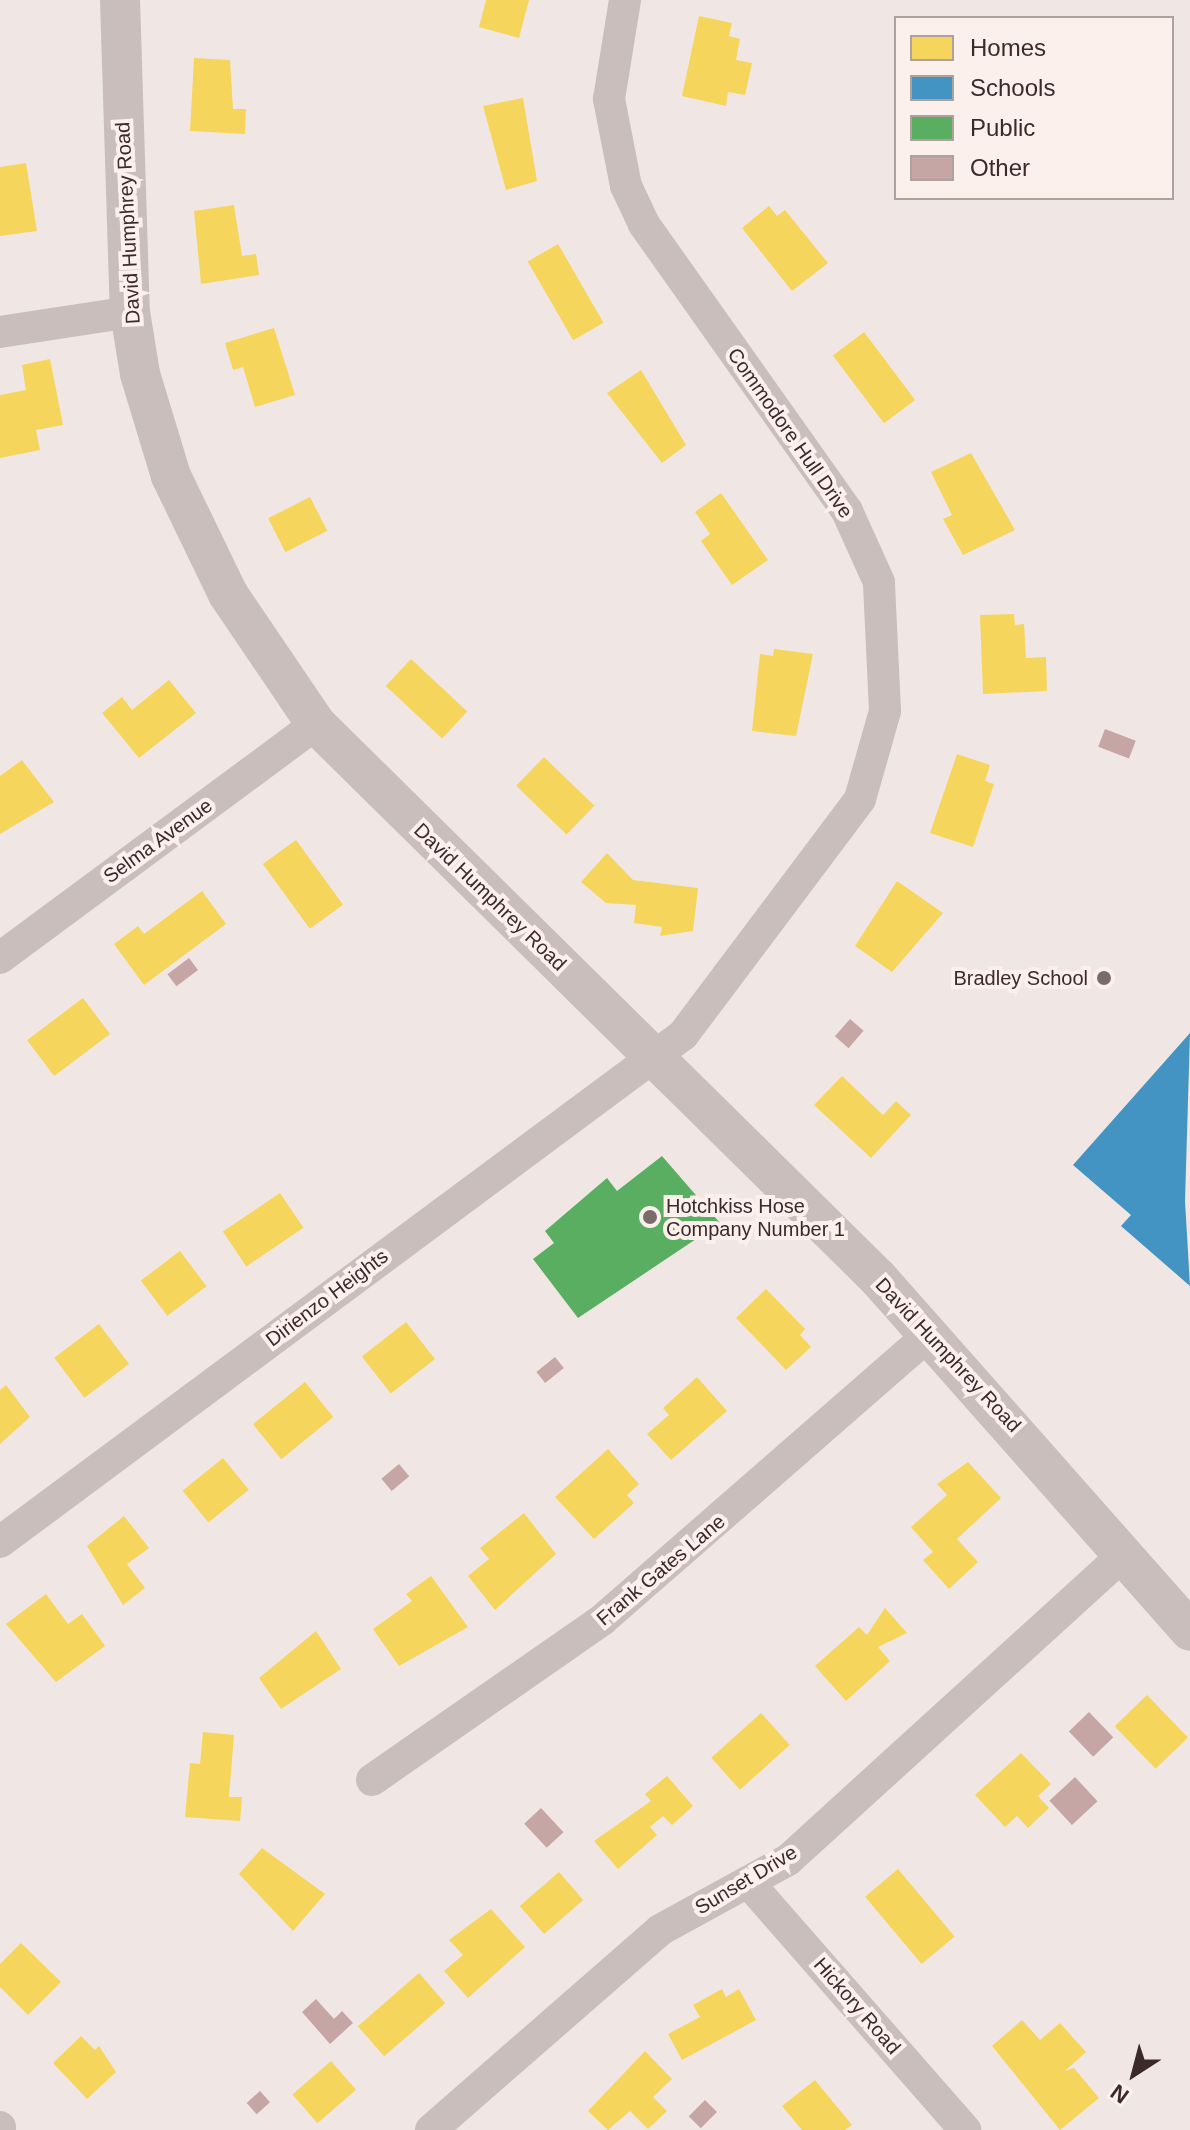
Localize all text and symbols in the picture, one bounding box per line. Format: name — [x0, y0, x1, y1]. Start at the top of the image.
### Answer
legend — [894, 16, 1174, 200]
text: Homes — [970, 34, 1046, 61]
text: Schools — [970, 74, 1055, 101]
text: Public — [970, 114, 1035, 141]
street label: David Humphrey Road — [111, 121, 145, 325]
text: Other — [970, 154, 1030, 181]
street label: Commodore Hull Drive — [722, 343, 858, 523]
street label: Selma Avenue — [98, 793, 218, 889]
street label: David Humphrey Road — [409, 818, 571, 976]
place label: Bradley School — [953, 966, 1088, 990]
marker: Bradley School — [1095, 969, 1113, 987]
place label: Hotchkiss Hose Company Number 1 — [666, 1194, 845, 1241]
marker: Hotchkiss Hose Company Number 1 — [641, 1208, 659, 1226]
street label: Dirienzo Heights — [261, 1244, 393, 1352]
street label: David Humphrey Road — [870, 1273, 1026, 1437]
street label: Frank Gates Lane — [592, 1509, 730, 1631]
street label: Sunset Drive — [691, 1840, 801, 1920]
street label: Hickory Road — [809, 1953, 905, 2059]
north arrow — [1094, 2034, 1174, 2114]
text: N — [1106, 2079, 1133, 2109]

